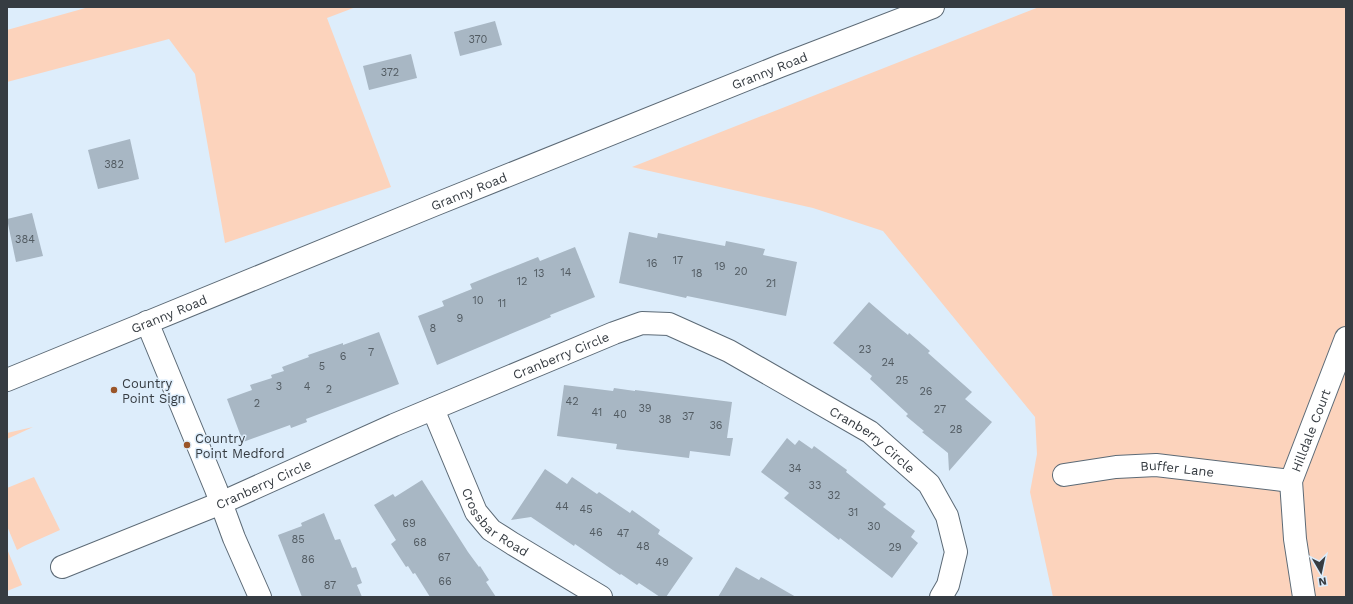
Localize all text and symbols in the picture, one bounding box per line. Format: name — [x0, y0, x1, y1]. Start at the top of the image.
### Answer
house number: 370 — [469, 33, 488, 46]
street label: Granny Road — [729, 49, 810, 92]
house number: 372 — [381, 66, 399, 79]
house number: 382 — [104, 158, 124, 171]
street label: Granny Road — [429, 169, 509, 213]
house number: 384 — [15, 233, 35, 246]
house number: 17 — [673, 254, 683, 267]
house number: 16 — [647, 257, 658, 270]
house number: 19 — [714, 260, 726, 273]
house number: 20 — [734, 265, 748, 278]
house number: 14 — [560, 266, 572, 279]
house number: 13 — [534, 267, 544, 280]
house number: 18 — [691, 267, 703, 280]
house number: 12 — [517, 275, 527, 288]
house number: 21 — [766, 277, 776, 290]
street label: Granny Road — [129, 291, 209, 336]
house number: 10 — [472, 294, 484, 307]
house number: 11 — [498, 297, 506, 310]
house number: 9 — [457, 312, 464, 325]
house number: 8 — [430, 322, 437, 335]
street label: Cranberry Circle — [510, 328, 611, 382]
house number: 23 — [859, 343, 871, 356]
house number: 7 — [368, 346, 374, 359]
house number: 6 — [340, 350, 347, 363]
house number: 24 — [882, 356, 895, 369]
house number: 5 — [319, 360, 325, 373]
house number: 25 — [896, 374, 908, 387]
place label: Country Point Sign — [122, 376, 186, 406]
house number: 3 — [276, 380, 282, 393]
house number: 4 — [304, 380, 311, 393]
house number: 2 — [326, 383, 332, 396]
marker: Country Point Sign — [109, 385, 119, 395]
house number: 26 — [919, 385, 933, 398]
street label: Hilldale Court — [1288, 386, 1333, 474]
house number: 42 — [565, 395, 579, 408]
house number: 2 — [254, 397, 260, 410]
house number: 39 — [638, 402, 652, 415]
street label: Cranberry Circle — [827, 403, 918, 476]
house number: 27 — [934, 403, 946, 416]
house number: 41 — [592, 406, 602, 419]
house number: 40 — [613, 408, 627, 421]
house number: 37 — [682, 410, 694, 423]
house number: 38 — [658, 413, 672, 426]
house number: 36 — [709, 419, 723, 432]
house number: 28 — [949, 423, 963, 436]
place label: Country Point Medford — [195, 431, 285, 461]
marker: Country Point Medford — [182, 440, 192, 450]
street label: Cranberry Circle — [214, 456, 313, 512]
street label: Buffer Lane — [1140, 457, 1215, 479]
house number: 34 — [788, 462, 802, 475]
house number: 33 — [809, 479, 821, 492]
street label: Crossbar Road — [459, 485, 531, 559]
house number: 32 — [828, 489, 840, 502]
house number: 44 — [555, 500, 569, 513]
house number: 45 — [579, 503, 593, 516]
house number: 31 — [848, 506, 858, 519]
house number: 69 — [402, 517, 416, 530]
house number: 30 — [867, 520, 881, 533]
house number: 46 — [589, 526, 603, 539]
house number: 47 — [617, 527, 629, 540]
house number: 85 — [291, 533, 305, 546]
house number: 68 — [413, 536, 427, 549]
house number: 48 — [636, 540, 650, 553]
house number: 29 — [888, 541, 902, 554]
house number: 67 — [438, 551, 450, 564]
north arrow — [1301, 552, 1341, 592]
house number: 86 — [301, 553, 315, 566]
house number: 49 — [655, 556, 669, 569]
text: N — [1317, 574, 1328, 588]
house number: 66 — [438, 575, 452, 588]
house number: 87 — [324, 579, 336, 592]

